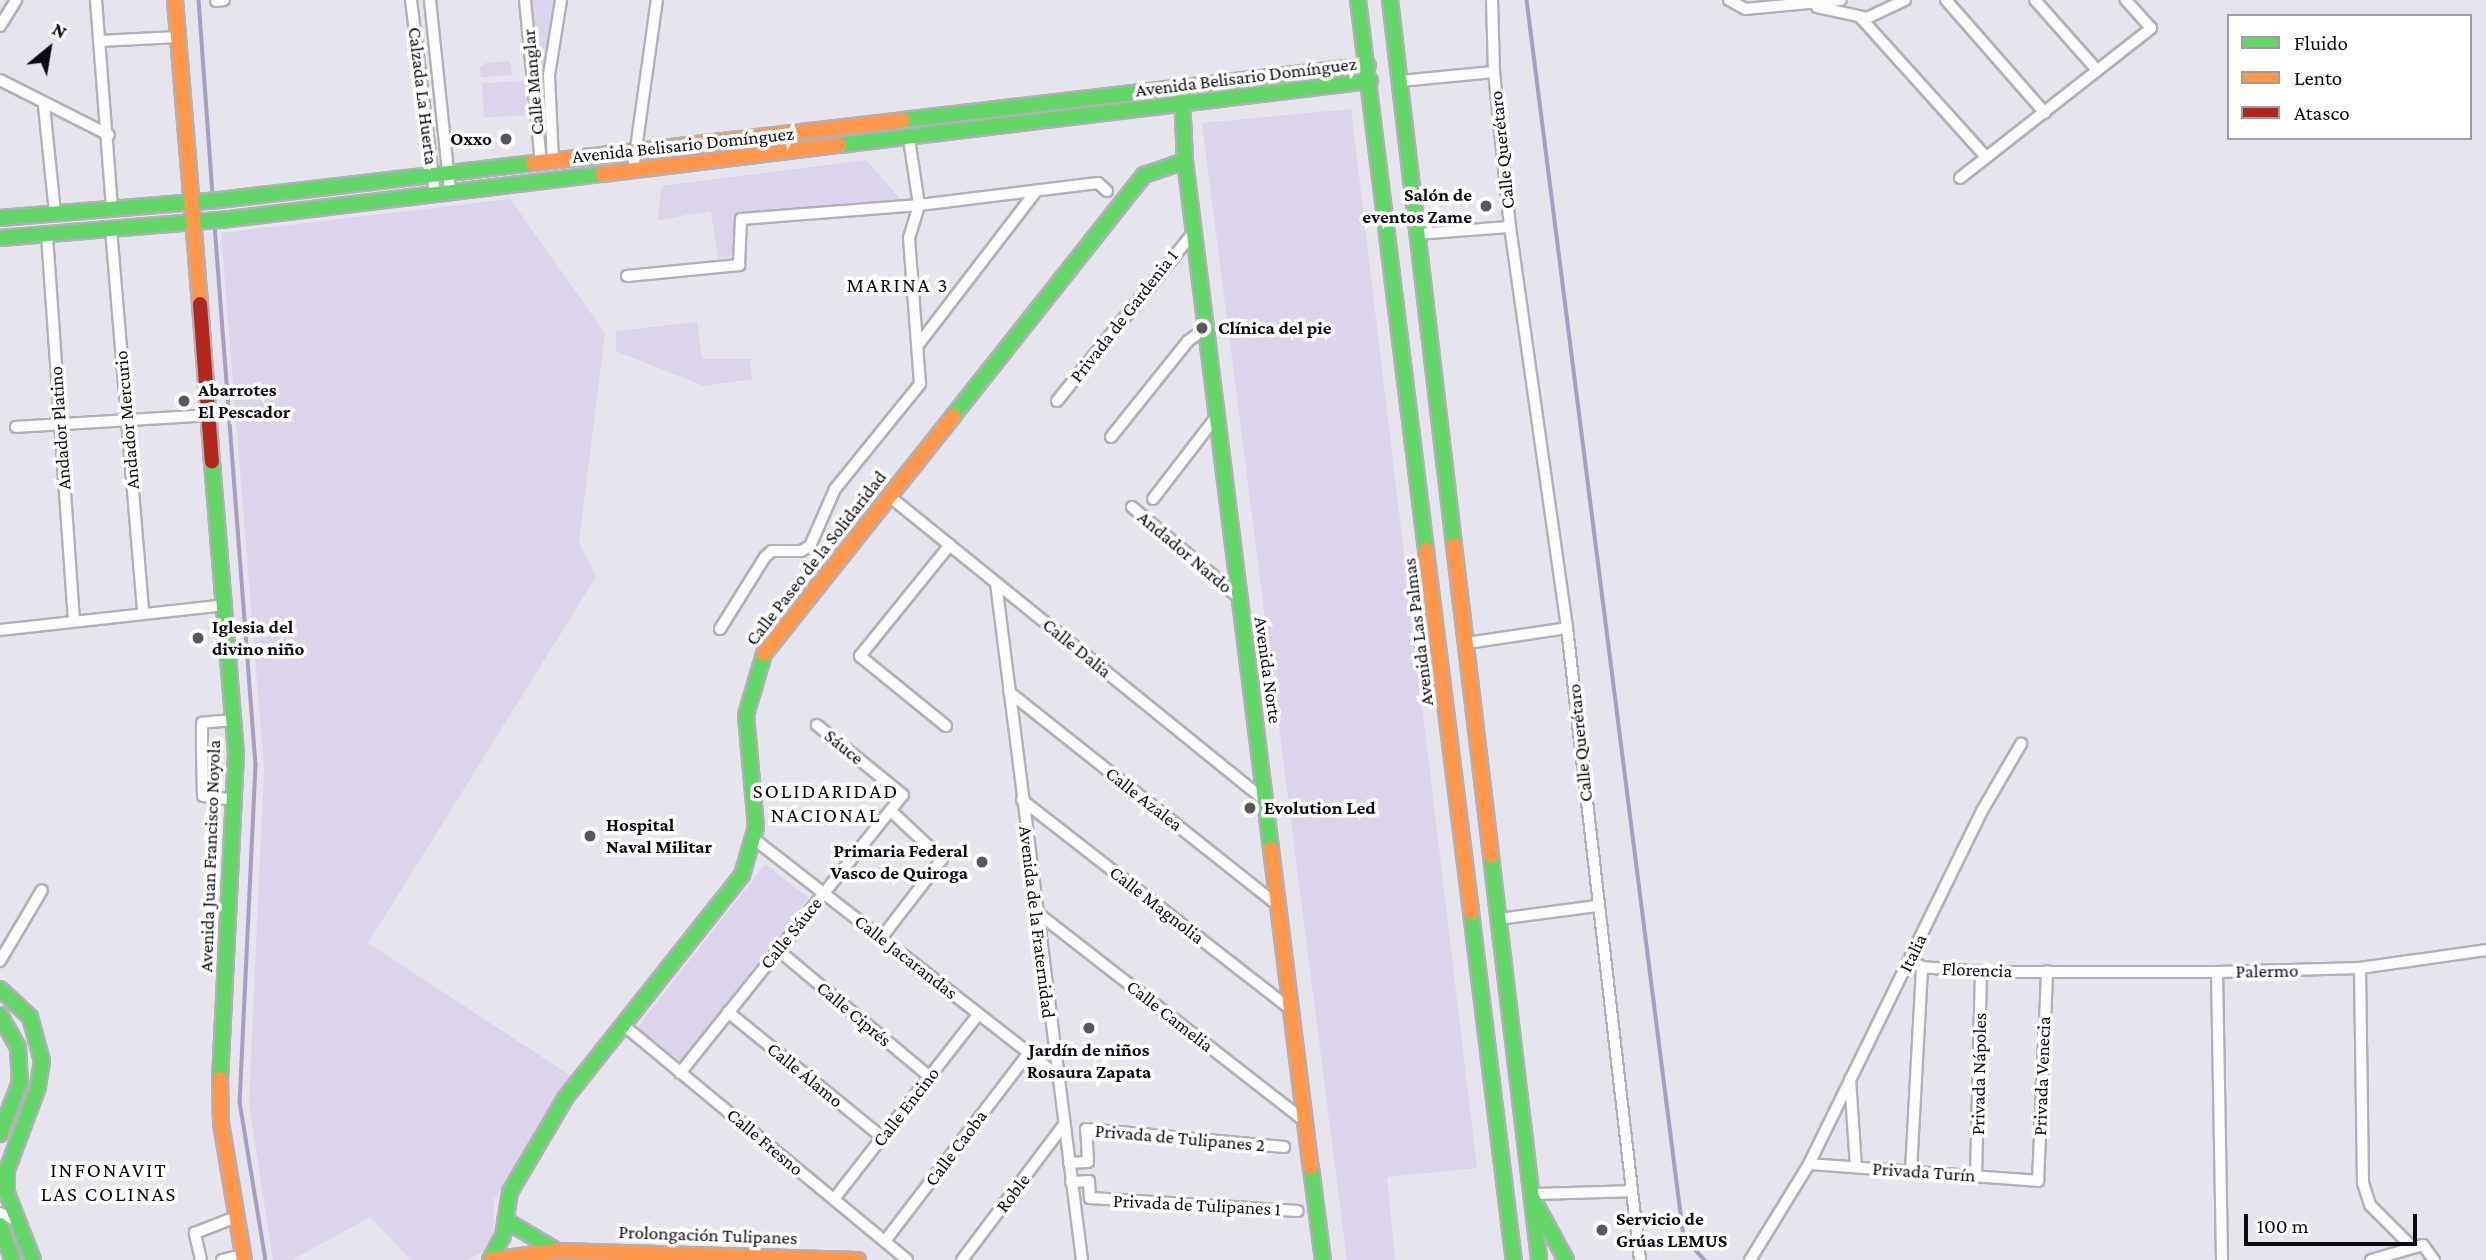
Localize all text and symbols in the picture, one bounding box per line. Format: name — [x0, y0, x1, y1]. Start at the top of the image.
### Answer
north arrow — [14, 14, 84, 84]
legend — [2227, 14, 2472, 140]
text: N — [49, 18, 71, 43]
street label: Calzada La Huerta — [403, 26, 443, 166]
street label: Calle Manglar — [517, 28, 549, 136]
text: Fluido — [2294, 31, 2348, 55]
street label: Avenida Belisario Domínguez — [1134, 52, 1358, 102]
text: Lento — [2294, 66, 2342, 90]
street label: Calle Querétaro — [1484, 90, 1520, 210]
text: Atasco — [2294, 101, 2350, 125]
street label: Avenida Belisario Domínguez — [571, 122, 795, 168]
place label: Oxxo — [450, 128, 492, 150]
marker: Oxxo — [498, 131, 514, 147]
place label: Salón de eventos Zame — [1362, 184, 1472, 228]
marker: Salón de eventos Zame — [1478, 198, 1494, 214]
street label: Privada de Gardenia 1 — [1065, 245, 1183, 387]
district label: MARINA 3 — [848, 272, 948, 298]
place label: Clínica del pie — [1218, 317, 1332, 339]
marker: Clínica del pie — [1192, 318, 1212, 338]
street label: Andador Mercurio — [110, 350, 144, 490]
street label: Andador Platino — [44, 365, 76, 491]
place label: Abarrotes El Pescador — [198, 379, 290, 423]
marker: Abarrotes El Pescador — [176, 393, 192, 409]
street label: Calle Paseo de la Solidaridad — [741, 466, 891, 650]
street label: Andador Nardo — [1133, 506, 1237, 598]
street label: Avenida Las Palmas — [1398, 557, 1438, 707]
street label: Calle Dalia — [1038, 613, 1116, 683]
street label: Avenida Norte — [1249, 615, 1287, 725]
place label: Iglesia del divino niño — [212, 616, 304, 660]
marker: Iglesia del divino niño — [190, 630, 206, 646]
street label: Calle Querétaro — [1562, 683, 1598, 803]
street label: Sáuce — [820, 724, 868, 770]
street label: Avenida Juan Francisco Noyola — [195, 739, 225, 973]
street label: Calle Azalea — [1101, 762, 1187, 836]
district label: SOLIDARIDAD NACIONAL — [754, 778, 898, 828]
place label: Evolution Led — [1264, 797, 1376, 819]
marker: Evolution Led — [1242, 800, 1258, 816]
place label: Hospital Naval Militar — [606, 814, 712, 858]
street label: Avenida de la Fraternidad — [1014, 824, 1060, 1020]
marker: Hospital Naval Militar — [580, 826, 600, 846]
place label: Primaria Federal Vasco de Quiroga — [831, 840, 968, 884]
marker: Primaria Federal Vasco de Quiroga — [974, 854, 990, 870]
street label: Calle Magnolia — [1105, 861, 1209, 949]
street label: Calle Sáuce — [755, 893, 827, 973]
street label: Calle Jacarandas — [850, 910, 962, 1004]
street label: Italia — [1894, 930, 1932, 976]
street label: Florencia — [1941, 957, 2013, 983]
street label: Palermo — [2235, 959, 2299, 983]
street label: Calle Camelia — [1122, 975, 1218, 1057]
street label: Calle Ciprés — [812, 976, 896, 1052]
street label: Privada Nápoles — [1967, 1013, 1991, 1135]
street label: Privada Venecia — [2029, 1016, 2055, 1136]
marker: Jardín de niños Rosaura Zapata — [1081, 1020, 1097, 1036]
street label: Calle Álamo — [762, 1037, 848, 1113]
place label: Jardín de niños Rosaura Zapata — [1027, 1039, 1151, 1083]
street label: Calle Encino — [868, 1063, 944, 1151]
street label: Calle Fresno — [722, 1103, 808, 1181]
street label: Calle Caoba — [920, 1105, 992, 1191]
street label: Privada de Tulipanes 2 — [1094, 1119, 1266, 1157]
district label: INFONAVIT LAS COLINAS — [42, 1157, 176, 1207]
street label: Privada Turín — [1872, 1157, 1976, 1187]
street label: Roble — [991, 1169, 1035, 1217]
street label: Privada de Tulipanes 1 — [1113, 1189, 1281, 1221]
scale bar — [2248, 1200, 2421, 1244]
place label: Servicio de Grúas LEMUS — [1616, 1208, 1727, 1252]
text: 100 m — [2257, 1214, 2309, 1238]
street label: Prolongación Tulipanes — [618, 1220, 798, 1250]
marker: Servicio de Grúas LEMUS — [1594, 1222, 1610, 1238]

